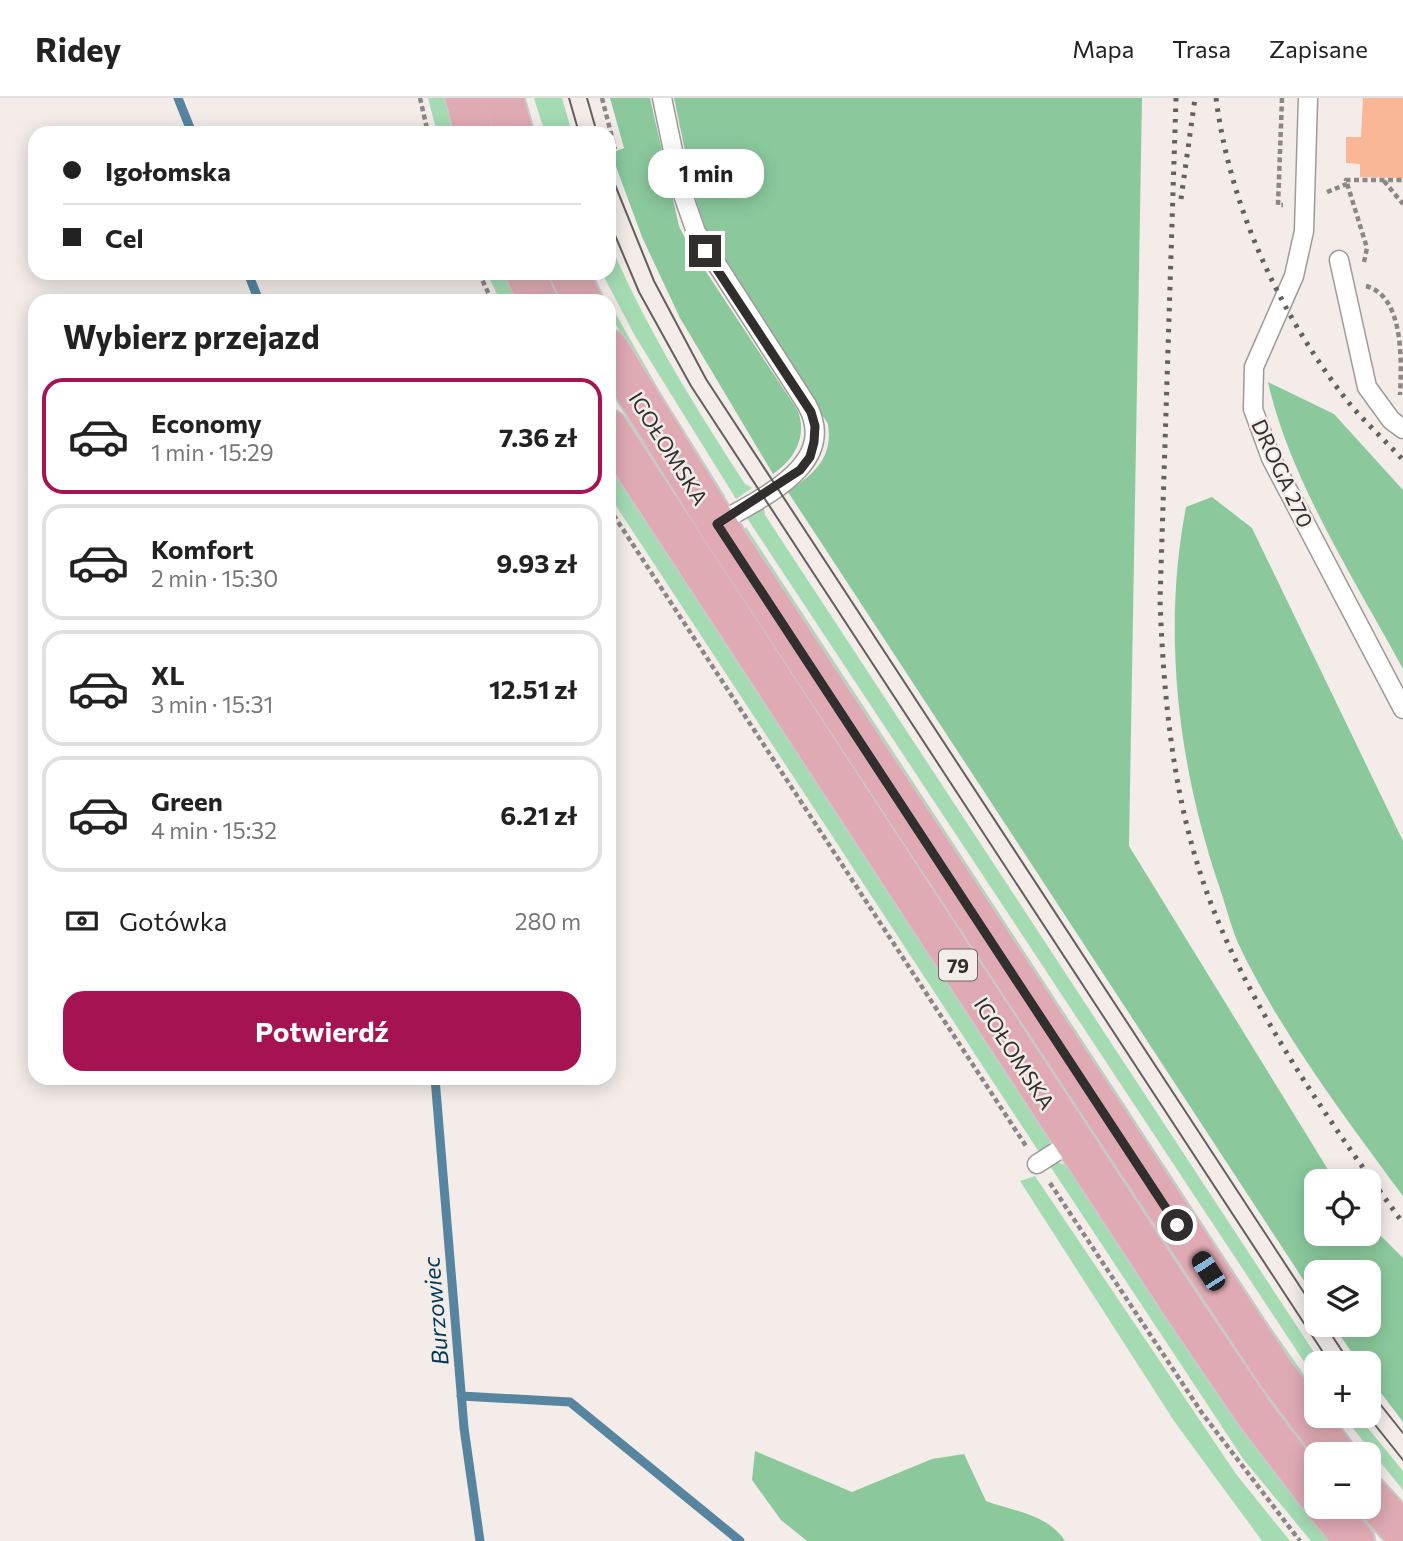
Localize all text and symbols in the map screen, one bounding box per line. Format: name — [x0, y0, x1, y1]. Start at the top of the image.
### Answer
text: Ridey — [35, 28, 121, 69]
text: Mapa — [1072, 34, 1134, 63]
text: Trasa — [1172, 34, 1231, 63]
text: Zapisane — [1269, 34, 1368, 63]
callout: 1 min — [647, 150, 763, 198]
text: Igołomska — [105, 155, 231, 186]
text: 1 min — [679, 159, 733, 187]
text: Cel — [105, 222, 144, 253]
route end — [689, 235, 721, 267]
text: Wybierz przejazd — [63, 316, 320, 356]
street label: IGOŁOMSKA — [624, 387, 714, 509]
icon: car — [67, 405, 130, 468]
text: Economy — [151, 407, 262, 438]
street label: DROGA 270 — [1247, 415, 1319, 531]
text: 7.36 zł — [499, 421, 577, 452]
text: 1 min · 15:29 — [151, 438, 274, 466]
icon: car — [67, 531, 130, 594]
text: Komfort — [151, 533, 254, 564]
text: 9.93 zł — [496, 547, 577, 578]
text: 2 min · 15:30 — [151, 564, 278, 592]
icon: car — [67, 657, 130, 720]
text: XL — [151, 659, 185, 690]
text: 12.51 zł — [489, 673, 577, 704]
text: 3 min · 15:31 — [151, 690, 273, 718]
icon: car — [67, 783, 130, 846]
text: Green — [151, 785, 223, 816]
text: 6.21 zł — [500, 799, 577, 830]
text: 4 min · 15:32 — [151, 816, 277, 844]
icon: cash — [63, 902, 101, 940]
text: Gotówka — [119, 905, 227, 936]
text: 280 m — [515, 907, 581, 935]
road number: 79 — [939, 950, 977, 980]
button: Potwierdź — [63, 991, 581, 1071]
street label: IGOŁOMSKA — [970, 992, 1060, 1114]
map controls — [1304, 1169, 1381, 1519]
button: locate — [1304, 1169, 1381, 1246]
route start — [1161, 1209, 1193, 1241]
car — [1188, 1248, 1229, 1294]
water label: Burzowiec — [416, 1255, 454, 1367]
button: layers — [1304, 1260, 1381, 1337]
button: + — [1304, 1351, 1381, 1428]
button: − — [1304, 1442, 1381, 1519]

